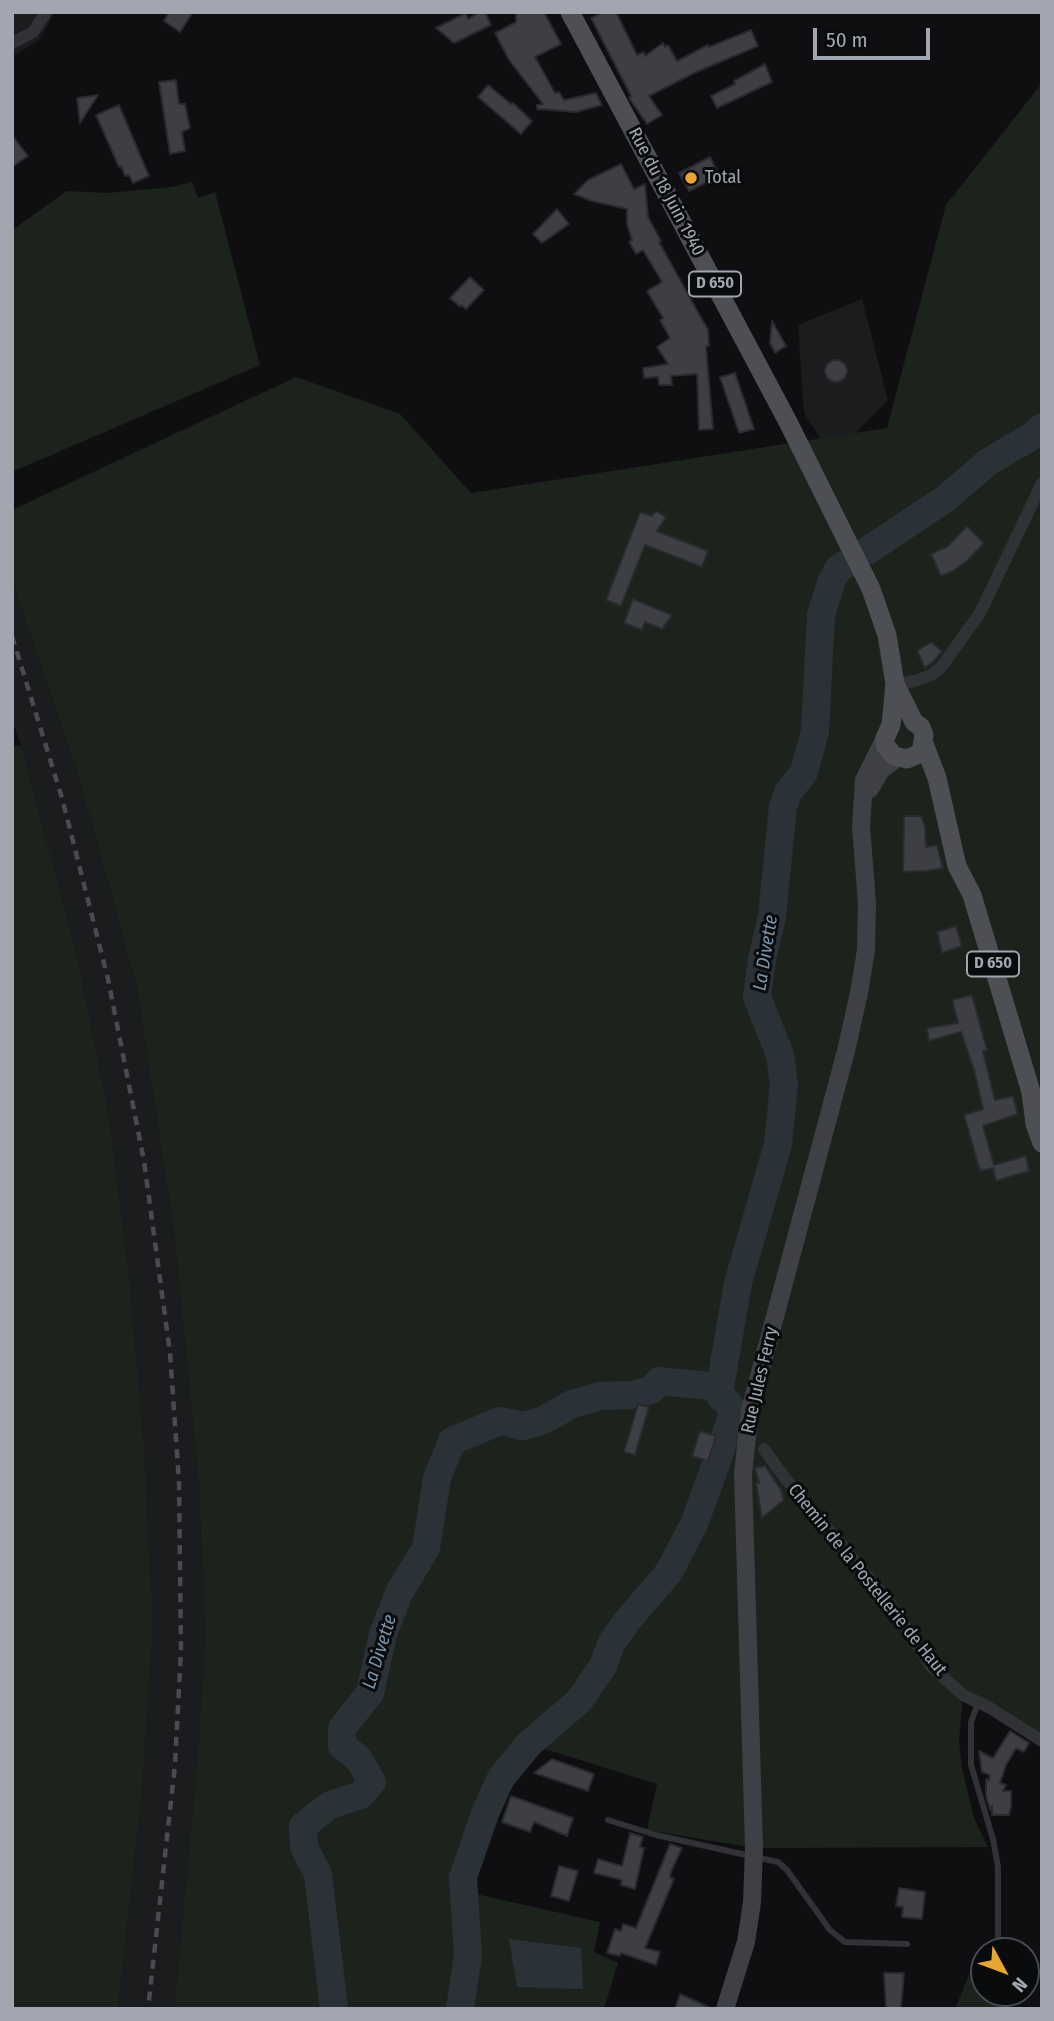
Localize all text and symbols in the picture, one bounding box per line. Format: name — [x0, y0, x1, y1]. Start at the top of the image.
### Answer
scale bar — [816, 14, 933, 58]
text: 50 m — [826, 27, 868, 53]
street label: Rue du 18 Juin 1940 — [623, 124, 709, 260]
place label: Total — [705, 167, 741, 189]
marker: Total — [683, 170, 699, 186]
road number: D 650 — [689, 272, 741, 296]
water label: La Divette — [749, 913, 783, 993]
road number: D 650 — [967, 952, 1019, 976]
street label: Rue Jules Ferry — [737, 1325, 783, 1435]
street label: Chemin de la Postellerie de Haut — [783, 1480, 951, 1680]
water label: La Divette — [358, 1612, 402, 1692]
north arrow — [970, 1937, 1040, 2007]
text: N — [1007, 1973, 1032, 1997]

